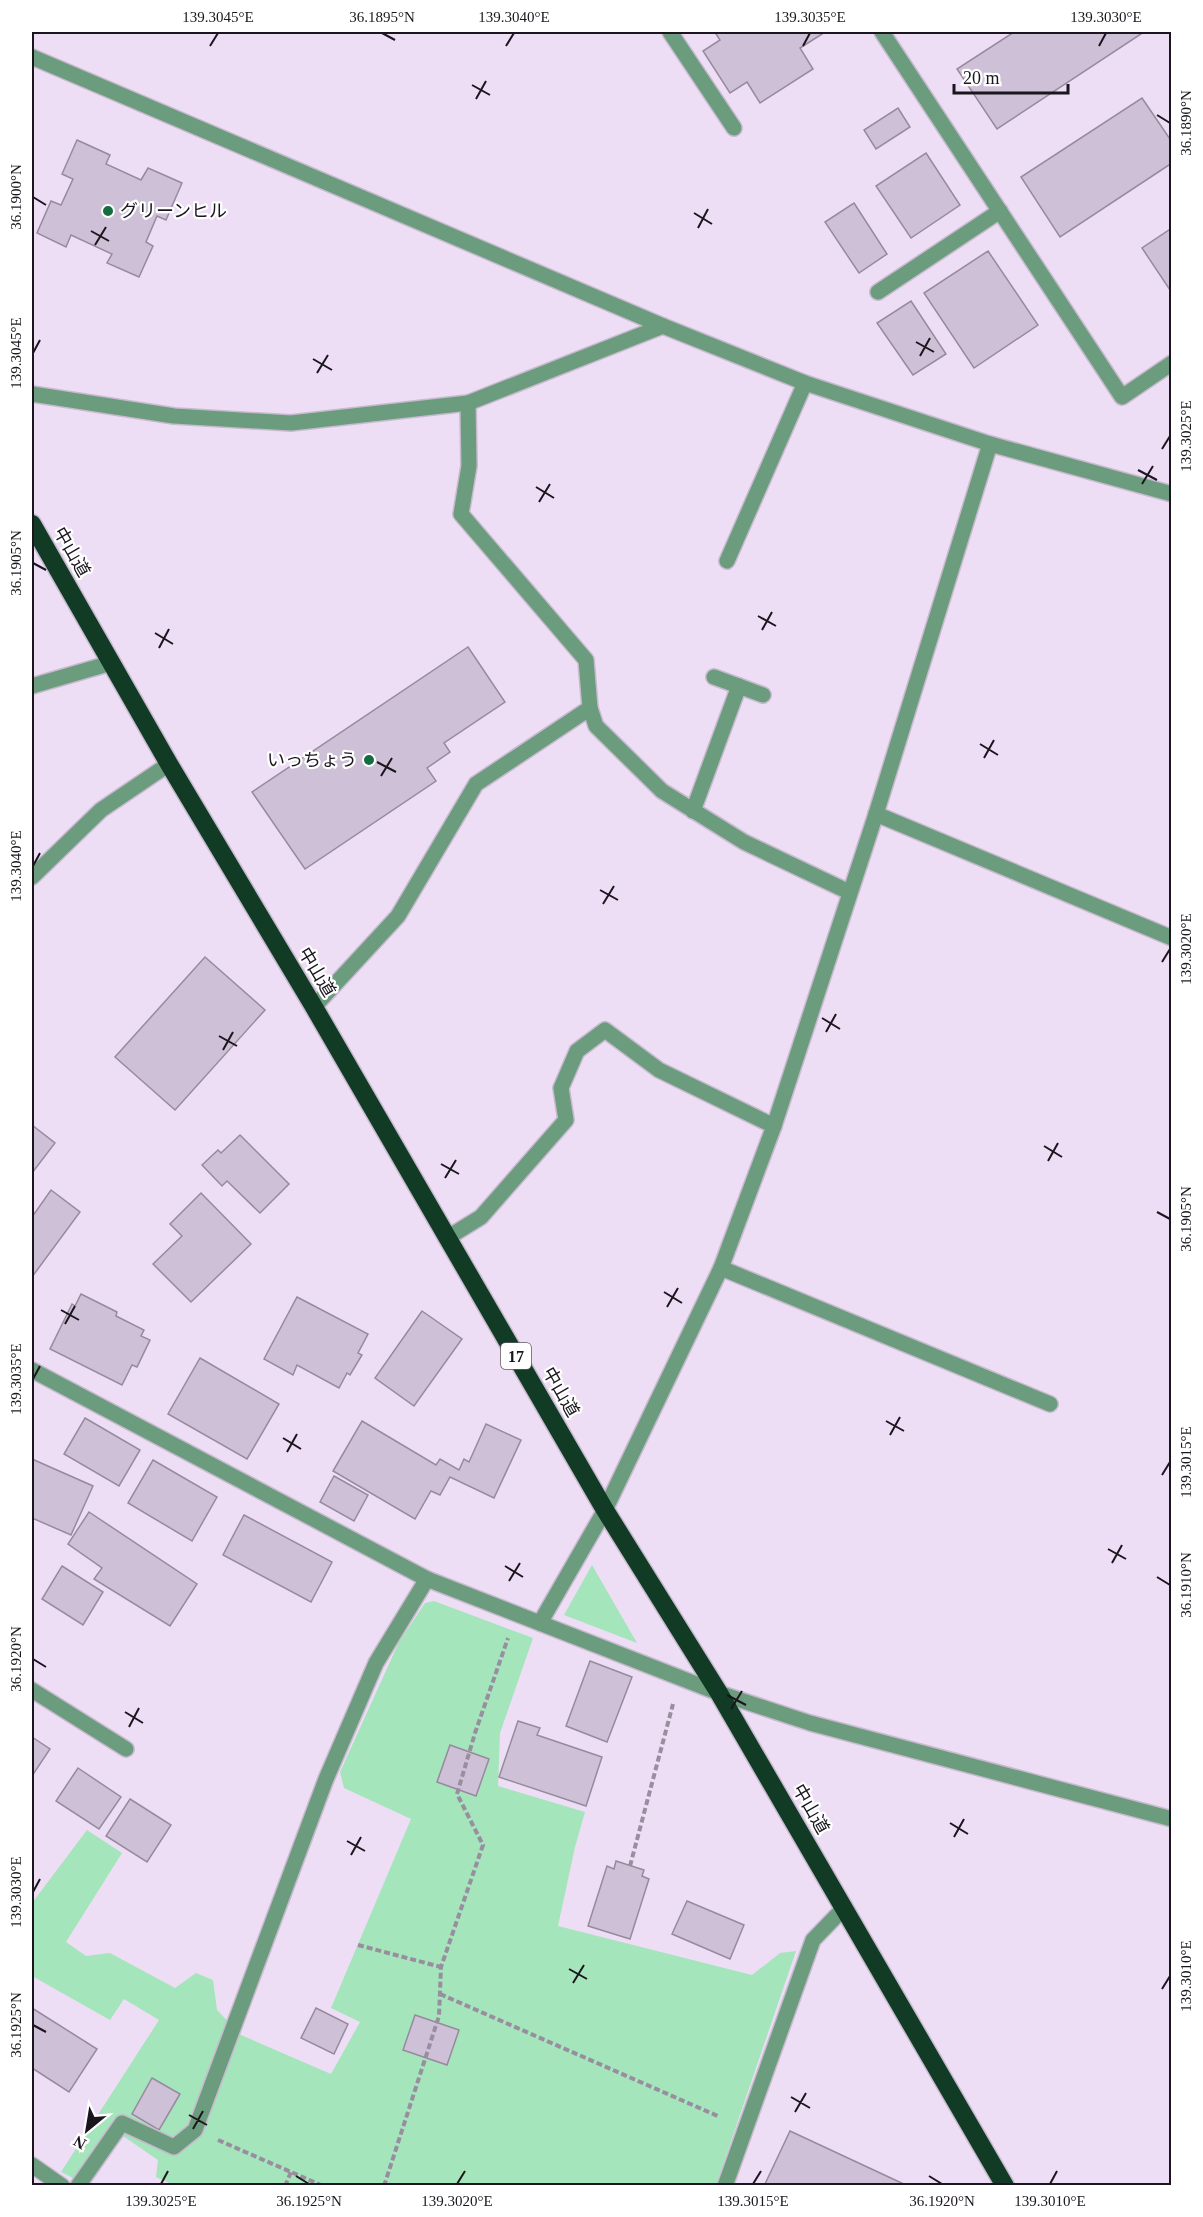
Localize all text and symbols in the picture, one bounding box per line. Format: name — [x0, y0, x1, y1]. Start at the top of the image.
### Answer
text: 139.3045°E — [182, 9, 254, 25]
text: 36.1895°N — [349, 9, 415, 25]
text: 139.3040°E — [478, 9, 550, 25]
text: 139.3035°E — [774, 9, 846, 25]
text: 139.3030°E — [1070, 9, 1142, 25]
scale bar — [954, 57, 1068, 95]
text: 20 m — [963, 68, 1000, 88]
text: 36.1890°N — [1178, 90, 1194, 156]
text: 36.1900°N — [8, 164, 24, 230]
place label: グリーンヒル — [120, 201, 227, 221]
marker: グリーンヒル — [101, 204, 115, 218]
text: 139.3045°E — [8, 317, 24, 389]
text: 139.3025°E — [1178, 400, 1194, 472]
street label: 中山道 — [50, 524, 94, 580]
text: 36.1905°N — [8, 530, 24, 596]
place label: いっちょう — [267, 750, 357, 770]
marker: いっちょう — [362, 753, 376, 767]
text: 139.3040°E — [8, 830, 24, 902]
text: 139.3020°E — [1178, 913, 1194, 985]
street label: 中山道 — [295, 944, 339, 1000]
text: 36.1905°N — [1178, 1186, 1194, 1252]
text: 139.3035°E — [8, 1343, 24, 1415]
road number: 17 — [501, 1343, 531, 1369]
street label: 中山道 — [539, 1364, 583, 1420]
text: 139.3015°E — [1178, 1426, 1194, 1498]
text: 36.1910°N — [1178, 1552, 1194, 1618]
text: 36.1920°N — [8, 1626, 24, 1692]
street label: 中山道 — [789, 1781, 833, 1837]
text: 139.3030°E — [8, 1856, 24, 1928]
text: 139.3010°E — [1178, 1940, 1194, 2012]
text: 36.1925°N — [8, 1992, 24, 2058]
north arrow — [57, 2100, 117, 2160]
text: N — [70, 2132, 89, 2153]
text: 139.3025°E — [125, 2193, 197, 2209]
text: 36.1925°N — [276, 2193, 342, 2209]
text: 139.3020°E — [421, 2193, 493, 2209]
text: 139.3015°E — [717, 2193, 789, 2209]
text: 36.1920°N — [909, 2193, 975, 2209]
text: 139.3010°E — [1014, 2193, 1086, 2209]

